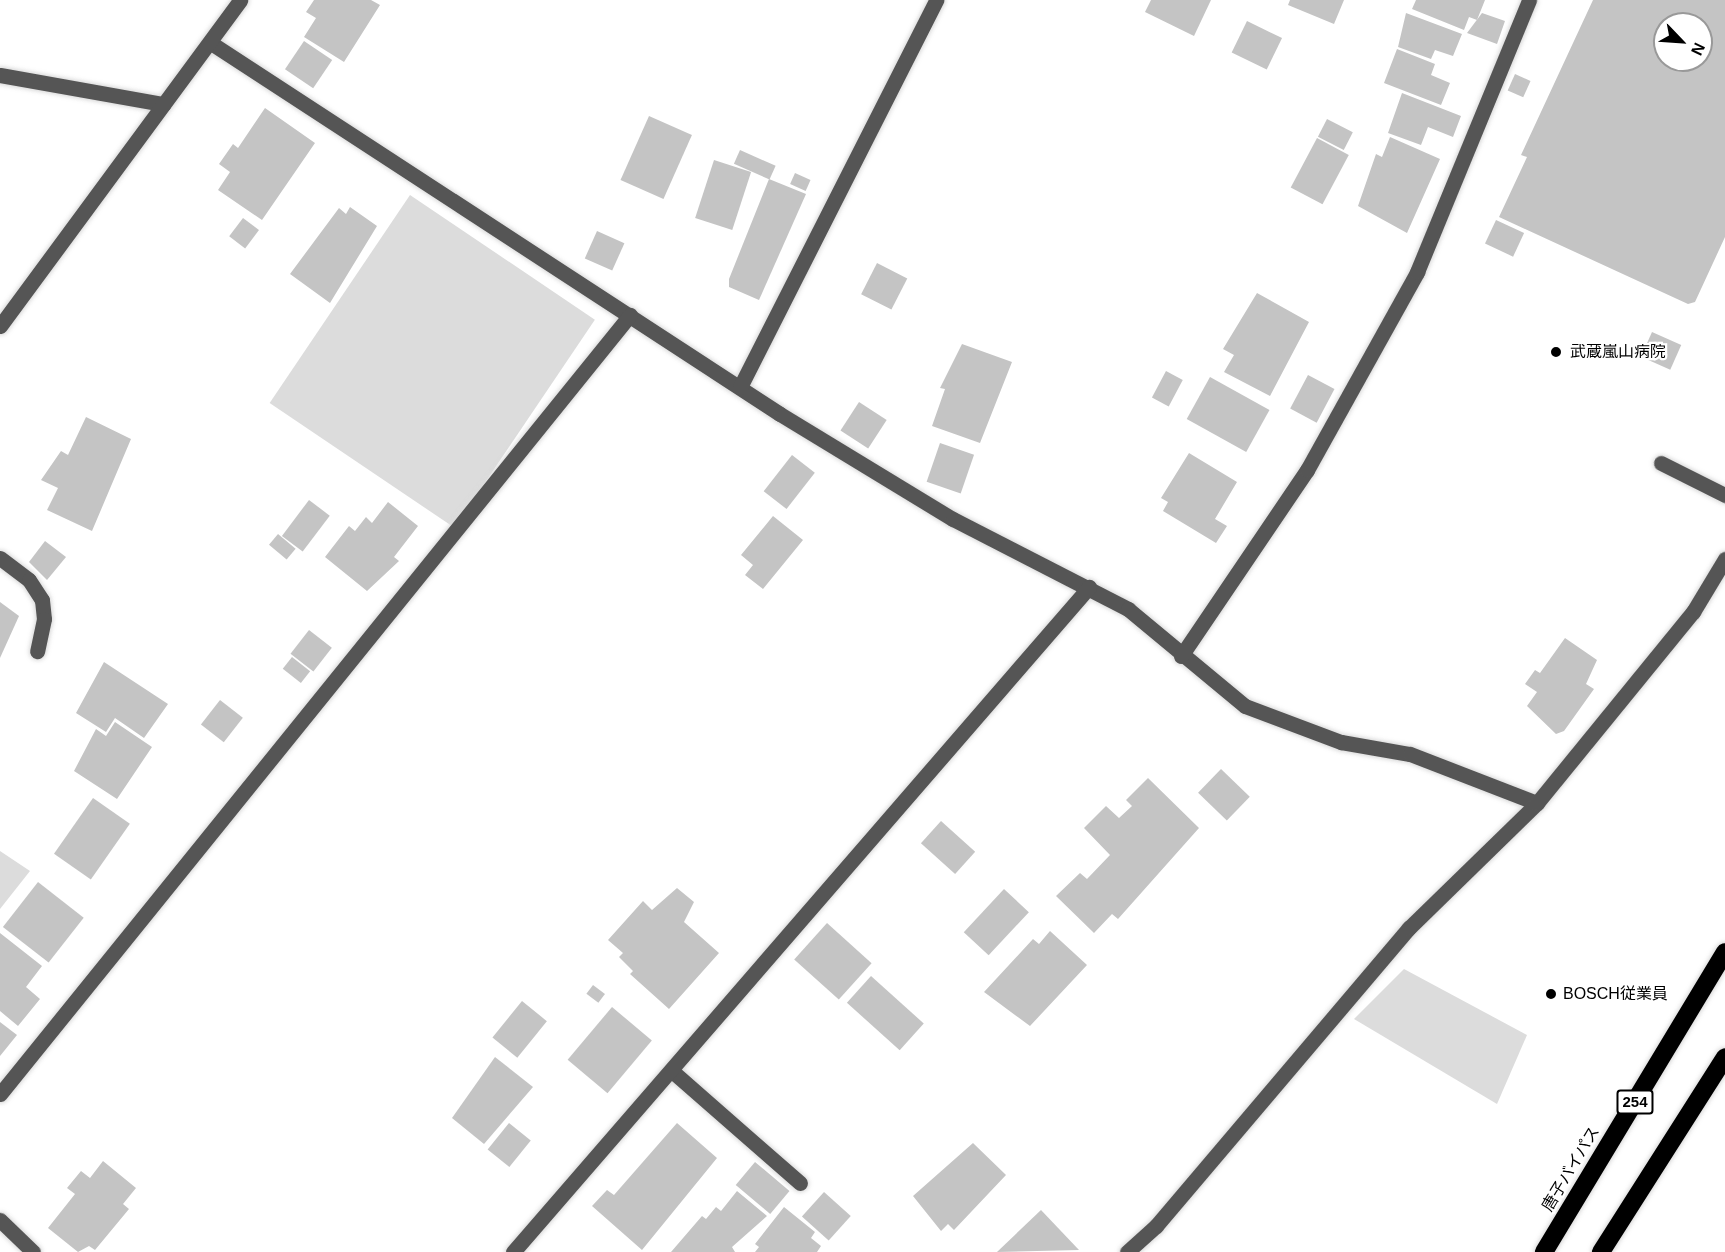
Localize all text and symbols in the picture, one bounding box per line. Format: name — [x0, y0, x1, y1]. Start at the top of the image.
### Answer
north arrow — [1653, 12, 1713, 72]
text: N — [1688, 40, 1708, 58]
place label: 武蔵嵐山病院 — [1570, 342, 1666, 362]
marker: 武蔵嵐山病院 — [1547, 343, 1565, 361]
place label: BOSCH従業員 — [1563, 984, 1668, 1004]
marker: BOSCH従業員 — [1544, 987, 1558, 1001]
road number: 254 — [1616, 1090, 1654, 1114]
street label: 唐子バイパス — [1538, 1123, 1604, 1215]

